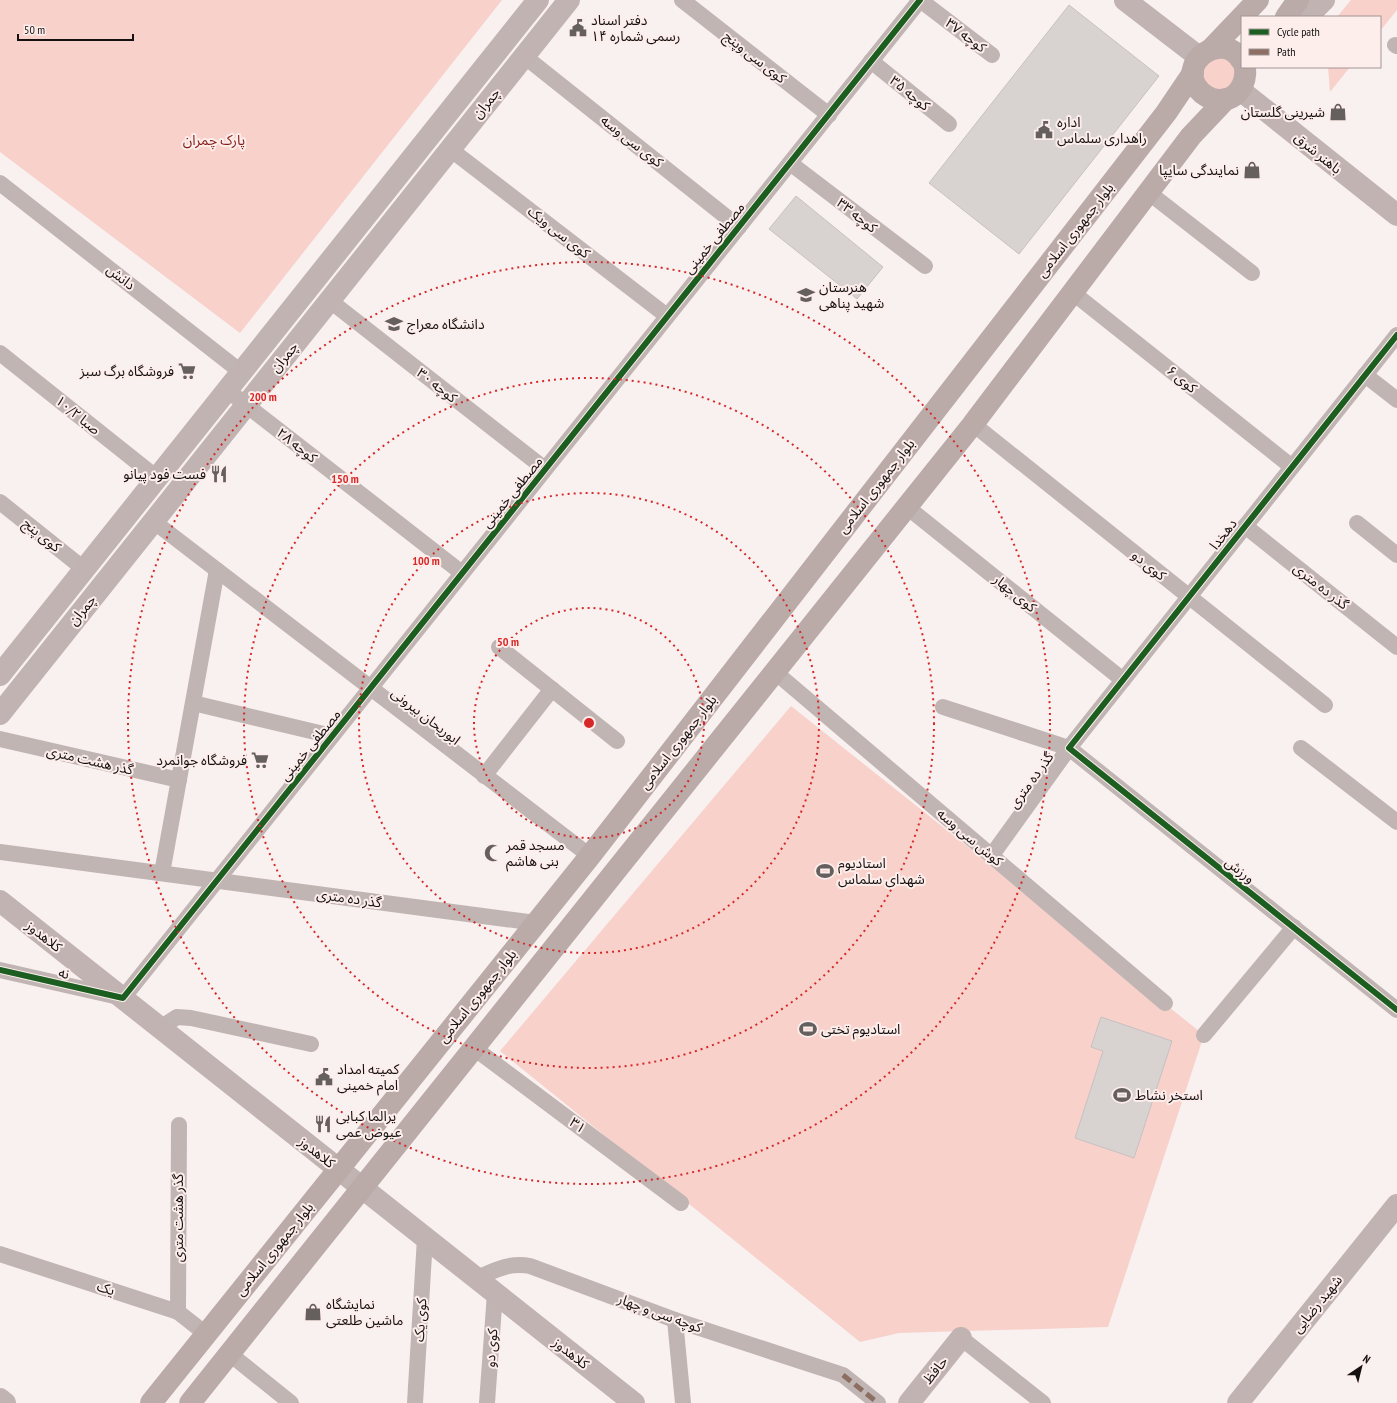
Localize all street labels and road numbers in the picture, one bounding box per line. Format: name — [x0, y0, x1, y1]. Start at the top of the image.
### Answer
street label: کوچه ۳۷ — [941, 14, 990, 57]
street label: کوی سی وپنج — [719, 27, 790, 89]
street label: کوچه ۳۵ — [886, 71, 934, 116]
street label: چمران — [468, 84, 505, 123]
street label: کوی سی وسه — [597, 111, 667, 171]
street label: باهنر شرق — [1291, 128, 1346, 178]
street label: بلوار جمهوری اسلامی — [1032, 179, 1118, 281]
street label: کوچه ۳۳ — [833, 194, 881, 237]
street label: مصطفی خمینی — [679, 198, 749, 278]
street label: کوی سی ویک — [524, 202, 594, 262]
street label: دانش — [103, 260, 139, 294]
street label: چمران — [266, 338, 303, 377]
street label: کوی ۶ — [1163, 361, 1201, 397]
street label: کوچه ۳۰ — [413, 364, 461, 407]
street label: صبا ۱۰/۲ — [52, 391, 104, 439]
street label: کوچه ۲۸ — [273, 424, 321, 467]
street label: بلوار جمهوری اسلامی — [833, 435, 919, 537]
street label: مصطفی خمینی — [477, 452, 547, 532]
street label: کوی پنج — [18, 514, 65, 558]
street label: دهخدا — [1205, 515, 1241, 553]
street label: کوی دو — [1128, 546, 1170, 584]
street label: گذر ده متری — [1290, 559, 1353, 613]
street label: کوی چهار — [988, 569, 1040, 617]
street label: چمران — [64, 591, 101, 630]
street label: ابوریحان بیرونی — [388, 683, 464, 749]
street label: بلوار جمهوری اسلامی — [635, 691, 721, 793]
street label: مصطفی خمینی — [275, 705, 345, 785]
street label: گذر هشت متری — [45, 741, 135, 779]
street label: گذر ده متری — [1004, 748, 1058, 812]
street label: کوش سی وسه — [933, 804, 1007, 870]
street label: ورزش — [1221, 853, 1259, 887]
street label: گذر ده متری — [315, 885, 383, 911]
street label: کلاهدوز — [21, 916, 66, 956]
street label: بلوار جمهوری اسلامی — [434, 945, 520, 1046]
street label: نه — [57, 963, 71, 983]
street label: ۳۱ — [566, 1113, 590, 1137]
street label: کلاهدوز — [294, 1132, 339, 1172]
street label: گذر هشت متری — [169, 1174, 187, 1262]
street label: بلوار جمهوری اسلامی — [231, 1198, 317, 1299]
street label: شهید رضایی — [1288, 1271, 1346, 1337]
street label: یک — [95, 1277, 117, 1299]
street label: کوچه سی و چهار — [614, 1289, 705, 1338]
street label: کوی یک — [409, 1297, 431, 1342]
street label: کوی دو — [481, 1328, 501, 1368]
street label: کلاهدوز — [548, 1333, 593, 1373]
street label: حافظ — [918, 1353, 952, 1387]

